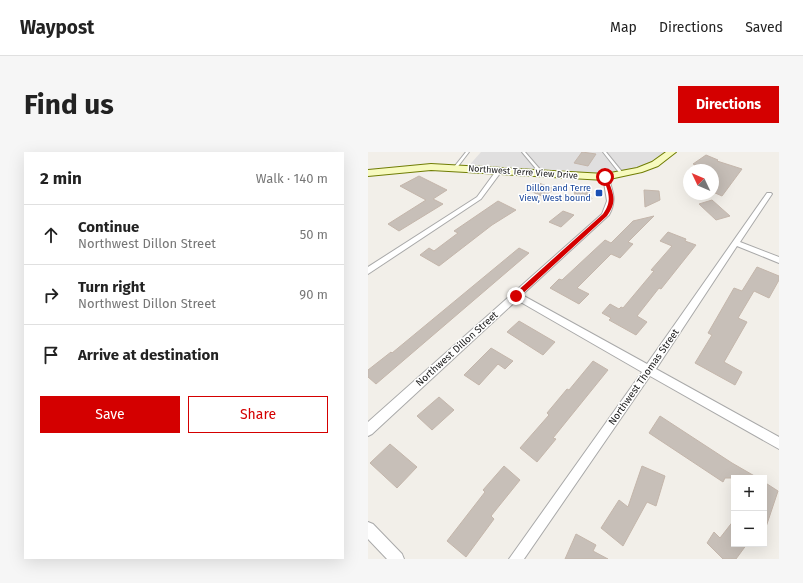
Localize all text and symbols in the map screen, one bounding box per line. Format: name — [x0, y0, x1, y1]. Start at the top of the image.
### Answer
text: Waypost — [20, 16, 94, 39]
text: Map — [610, 19, 637, 36]
text: Directions — [659, 19, 723, 36]
text: Saved — [745, 19, 783, 36]
button: Directions — [678, 86, 779, 123]
text: Find us — [24, 88, 114, 121]
street label: Northwest Terre View Drive — [468, 163, 578, 181]
north arrow — [683, 164, 719, 200]
text: 2 min — [40, 168, 82, 189]
route start — [596, 168, 614, 186]
text: Walk · 140 m — [256, 171, 328, 186]
place label: Dillon and Terre View, West bound — [519, 183, 591, 203]
marker: Dillon and Terre View, West bound — [594, 188, 604, 198]
text: Continue — [78, 218, 139, 236]
icon: ahead — [40, 224, 62, 246]
text: 50 m — [300, 227, 328, 242]
text: Northwest Dillon Street — [78, 236, 216, 251]
text: Turn right — [78, 278, 145, 296]
icon: right — [40, 284, 62, 306]
text: 90 m — [299, 287, 328, 302]
route end — [507, 287, 525, 305]
text: Northwest Dillon Street — [78, 296, 216, 311]
street label: Northwest Dillon Street — [414, 309, 501, 389]
street label: Northwest Thomas Street — [606, 326, 682, 427]
icon: arrive — [40, 344, 62, 366]
text: Arrive at destination — [78, 346, 219, 364]
button: Save — [40, 396, 180, 433]
button: Share — [188, 396, 328, 433]
map controls — [731, 475, 767, 547]
button: + — [731, 475, 767, 511]
button: − — [731, 511, 767, 547]

